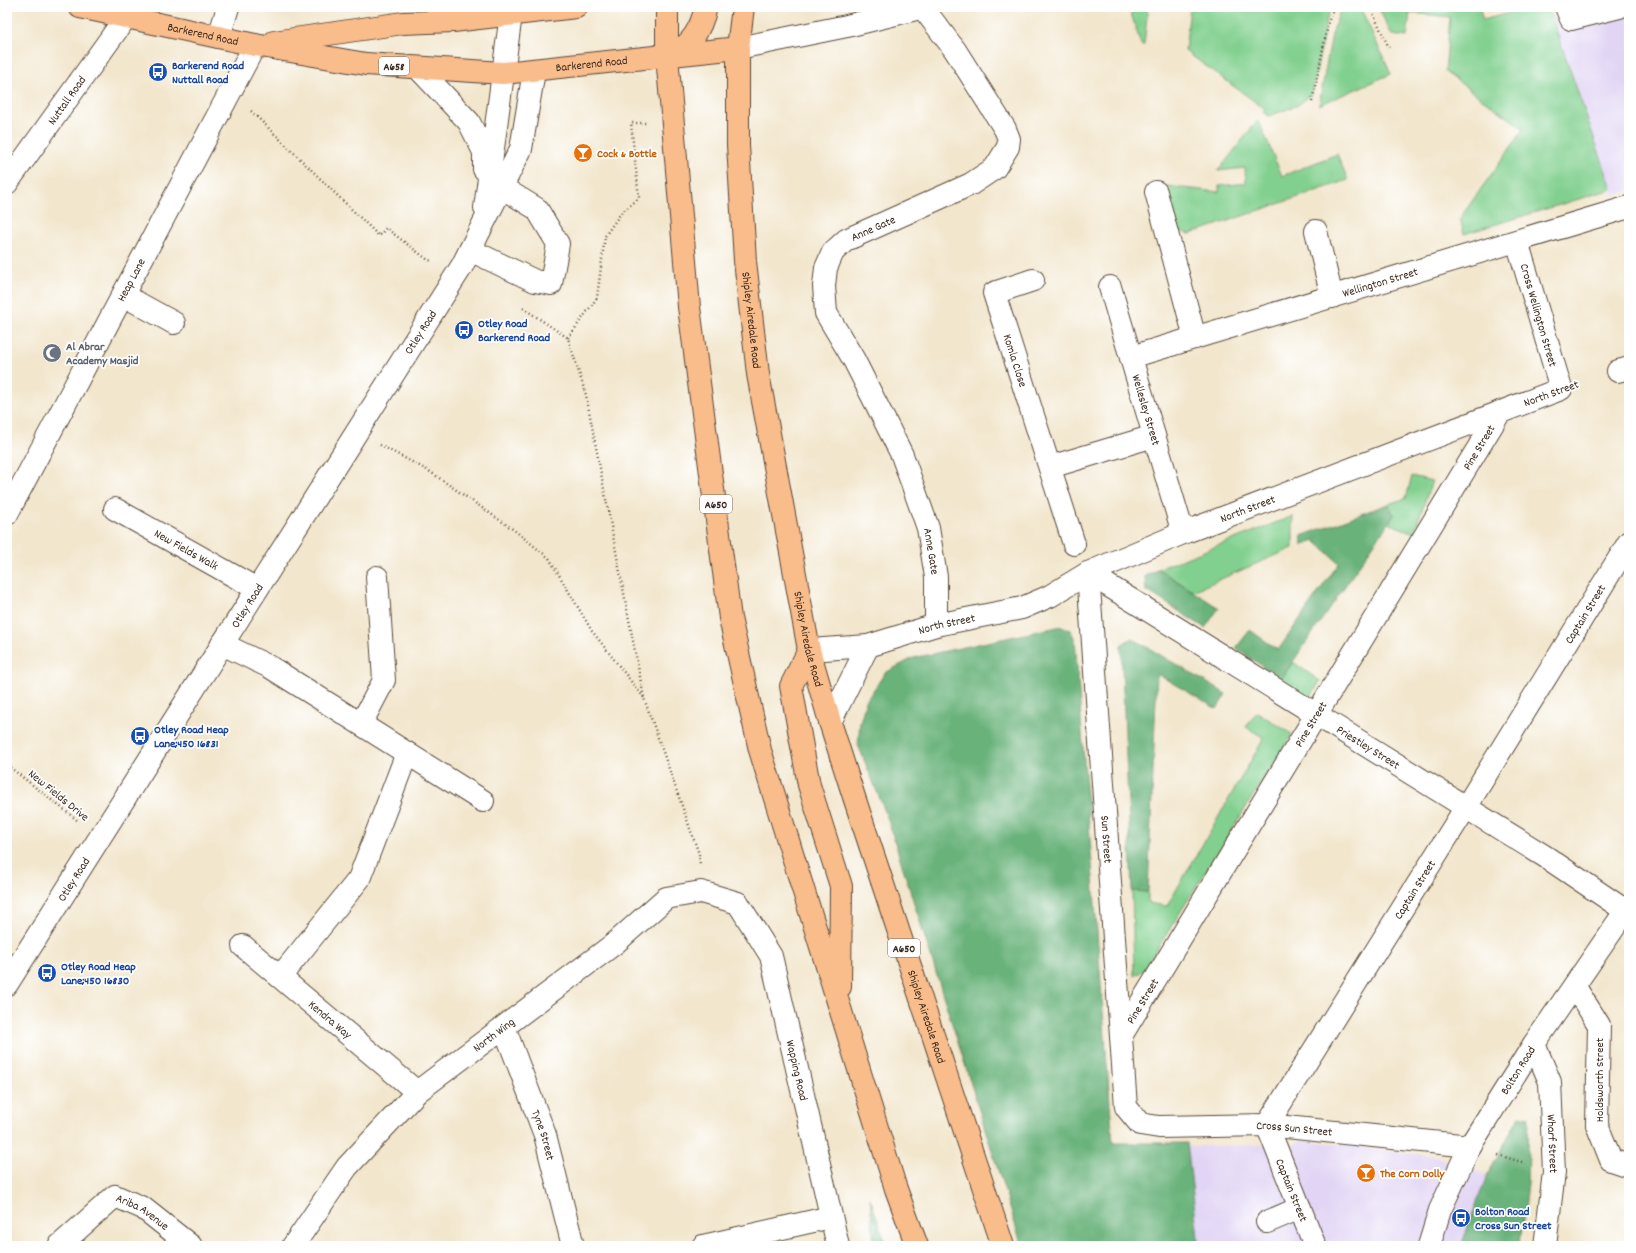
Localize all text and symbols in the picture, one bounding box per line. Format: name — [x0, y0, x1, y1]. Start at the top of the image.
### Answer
street label: Barkerend Road — [166, 19, 240, 51]
street label: Barkerend Road — [555, 53, 628, 77]
road number: A658 — [379, 57, 409, 75]
place label: Barkerend Road Nuttall Road — [172, 58, 244, 89]
bus stop icon: Barkerend Road Nuttall Road — [147, 61, 169, 83]
street label: Nuttall Road — [44, 73, 91, 129]
bar icon: Cock & Bottle — [572, 142, 594, 164]
place label: Cock & Bottle — [597, 146, 658, 163]
street label: Anne Gate — [849, 212, 899, 247]
street label: Heap Lane — [114, 256, 151, 305]
street label: Cross Wellington Street — [1515, 262, 1561, 370]
street label: Wellington Street — [1341, 264, 1421, 303]
street label: Shipley Airedale Road — [736, 271, 764, 370]
street label: Otley Road — [401, 307, 442, 358]
place label: Otley Road Barkerend Road — [478, 316, 550, 347]
bus stop icon: Otley Road Barkerend Road — [453, 319, 475, 341]
street label: Komla Close — [998, 332, 1031, 390]
place label: Al Abrar Academy Masjid — [66, 339, 139, 370]
mosque icon: Al Abrar Academy Masjid — [41, 342, 63, 364]
street label: Wellesley Street — [1126, 373, 1164, 448]
street label: North Street — [1522, 376, 1582, 412]
street label: Pine Street — [1460, 421, 1501, 474]
street label: North Street — [1218, 491, 1279, 528]
road number: A650 — [700, 495, 732, 513]
street label: New Fields Walk — [151, 526, 221, 575]
street label: Anne Gate — [918, 527, 942, 576]
street label: Otley Road — [228, 581, 269, 632]
street label: Captain Street — [1561, 581, 1611, 648]
street label: Shipley Airedale Road — [788, 590, 826, 689]
street label: North Street — [917, 610, 977, 640]
street label: Pine Street — [1291, 698, 1332, 751]
place label: Otley Road Heap Lane;450 16831 — [154, 722, 229, 753]
street label: Priestley Street — [1333, 722, 1403, 775]
bus stop icon: Otley Road Heap Lane;450 16831 — [129, 725, 151, 747]
street label: New Fields Drive — [24, 766, 92, 826]
street label: Sun Street — [1095, 815, 1116, 865]
street label: Otley Road — [54, 855, 95, 906]
street label: Captain Street — [1391, 857, 1441, 923]
road number: A650 — [888, 939, 920, 957]
place label: Otley Road Heap Lane;450 16830 — [61, 959, 136, 990]
bus stop icon: Otley Road Heap Lane;450 16830 — [36, 962, 58, 984]
street label: Shipley Airedale Road — [902, 968, 949, 1066]
street label: Pine Street — [1123, 975, 1164, 1028]
street label: Kendra Way — [304, 997, 356, 1044]
street label: North Wing — [470, 1014, 519, 1057]
street label: Holdsworth Street — [1592, 1037, 1609, 1122]
street label: Wapping Road — [781, 1039, 811, 1103]
street label: Bolton Road — [1497, 1043, 1541, 1098]
street label: Tyne Street — [526, 1108, 558, 1163]
street label: Wharf Street — [1541, 1114, 1561, 1174]
street label: Cross Sun Street — [1256, 1118, 1334, 1142]
street label: Captain Street — [1270, 1156, 1311, 1225]
bar icon: The Corn Dolly — [1355, 1162, 1377, 1184]
place label: The Corn Dolly — [1380, 1166, 1446, 1183]
street label: Ariba Avenue — [113, 1190, 172, 1235]
place label: Bolton Road Cross Sun Street — [1475, 1204, 1552, 1235]
bus stop icon: Bolton Road Cross Sun Street — [1450, 1207, 1472, 1229]

